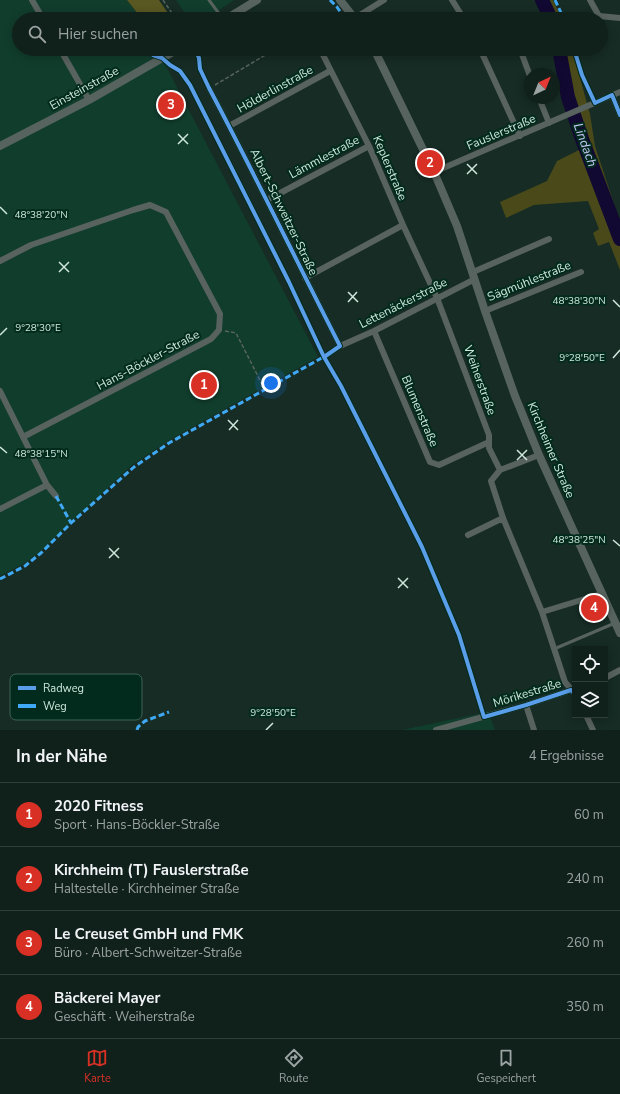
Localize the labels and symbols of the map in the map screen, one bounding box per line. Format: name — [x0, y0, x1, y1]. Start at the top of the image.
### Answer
street label: Einsteinstraße — [47, 62, 121, 114]
street label: Hölderlinstraße — [234, 62, 316, 116]
north arrow — [524, 68, 560, 104]
pin: 3 — [158, 90, 184, 120]
street label: Fauslerstraße — [464, 110, 538, 154]
water label: Lindach — [569, 121, 601, 169]
street label: Lämmlestraße — [286, 132, 362, 182]
street label: Keplerstraße — [369, 133, 411, 203]
street label: Albert-Schweitzer-Straße — [246, 146, 322, 278]
pin: 2 — [417, 148, 443, 178]
text: 48°38'20"N — [14, 208, 68, 222]
street label: Sägmühlestraße — [485, 257, 573, 305]
street label: Lettenäckerstraße — [356, 274, 450, 332]
text: 48°38'30"N — [552, 294, 606, 308]
text: 9°28'30"E — [15, 321, 61, 335]
street label: Hans-Böckler-Straße — [94, 326, 202, 394]
street label: Weiherstraße — [460, 343, 500, 417]
text: 9°28'50"E — [559, 351, 605, 365]
pin: 1 — [191, 370, 217, 400]
your location — [261, 373, 281, 393]
street label: Blumenstraße — [398, 373, 442, 449]
street label: Kirchheimer Straße — [524, 400, 578, 500]
text: 48°38'15"N — [14, 447, 68, 461]
text: 48°38'25"N — [552, 533, 606, 547]
pin: 4 — [581, 593, 607, 623]
legend — [10, 674, 142, 720]
street label: Mörikestraße — [491, 675, 563, 711]
text: Radweg — [43, 681, 84, 696]
text: Weg — [43, 699, 67, 714]
text: 9°28'50"E — [250, 706, 296, 720]

